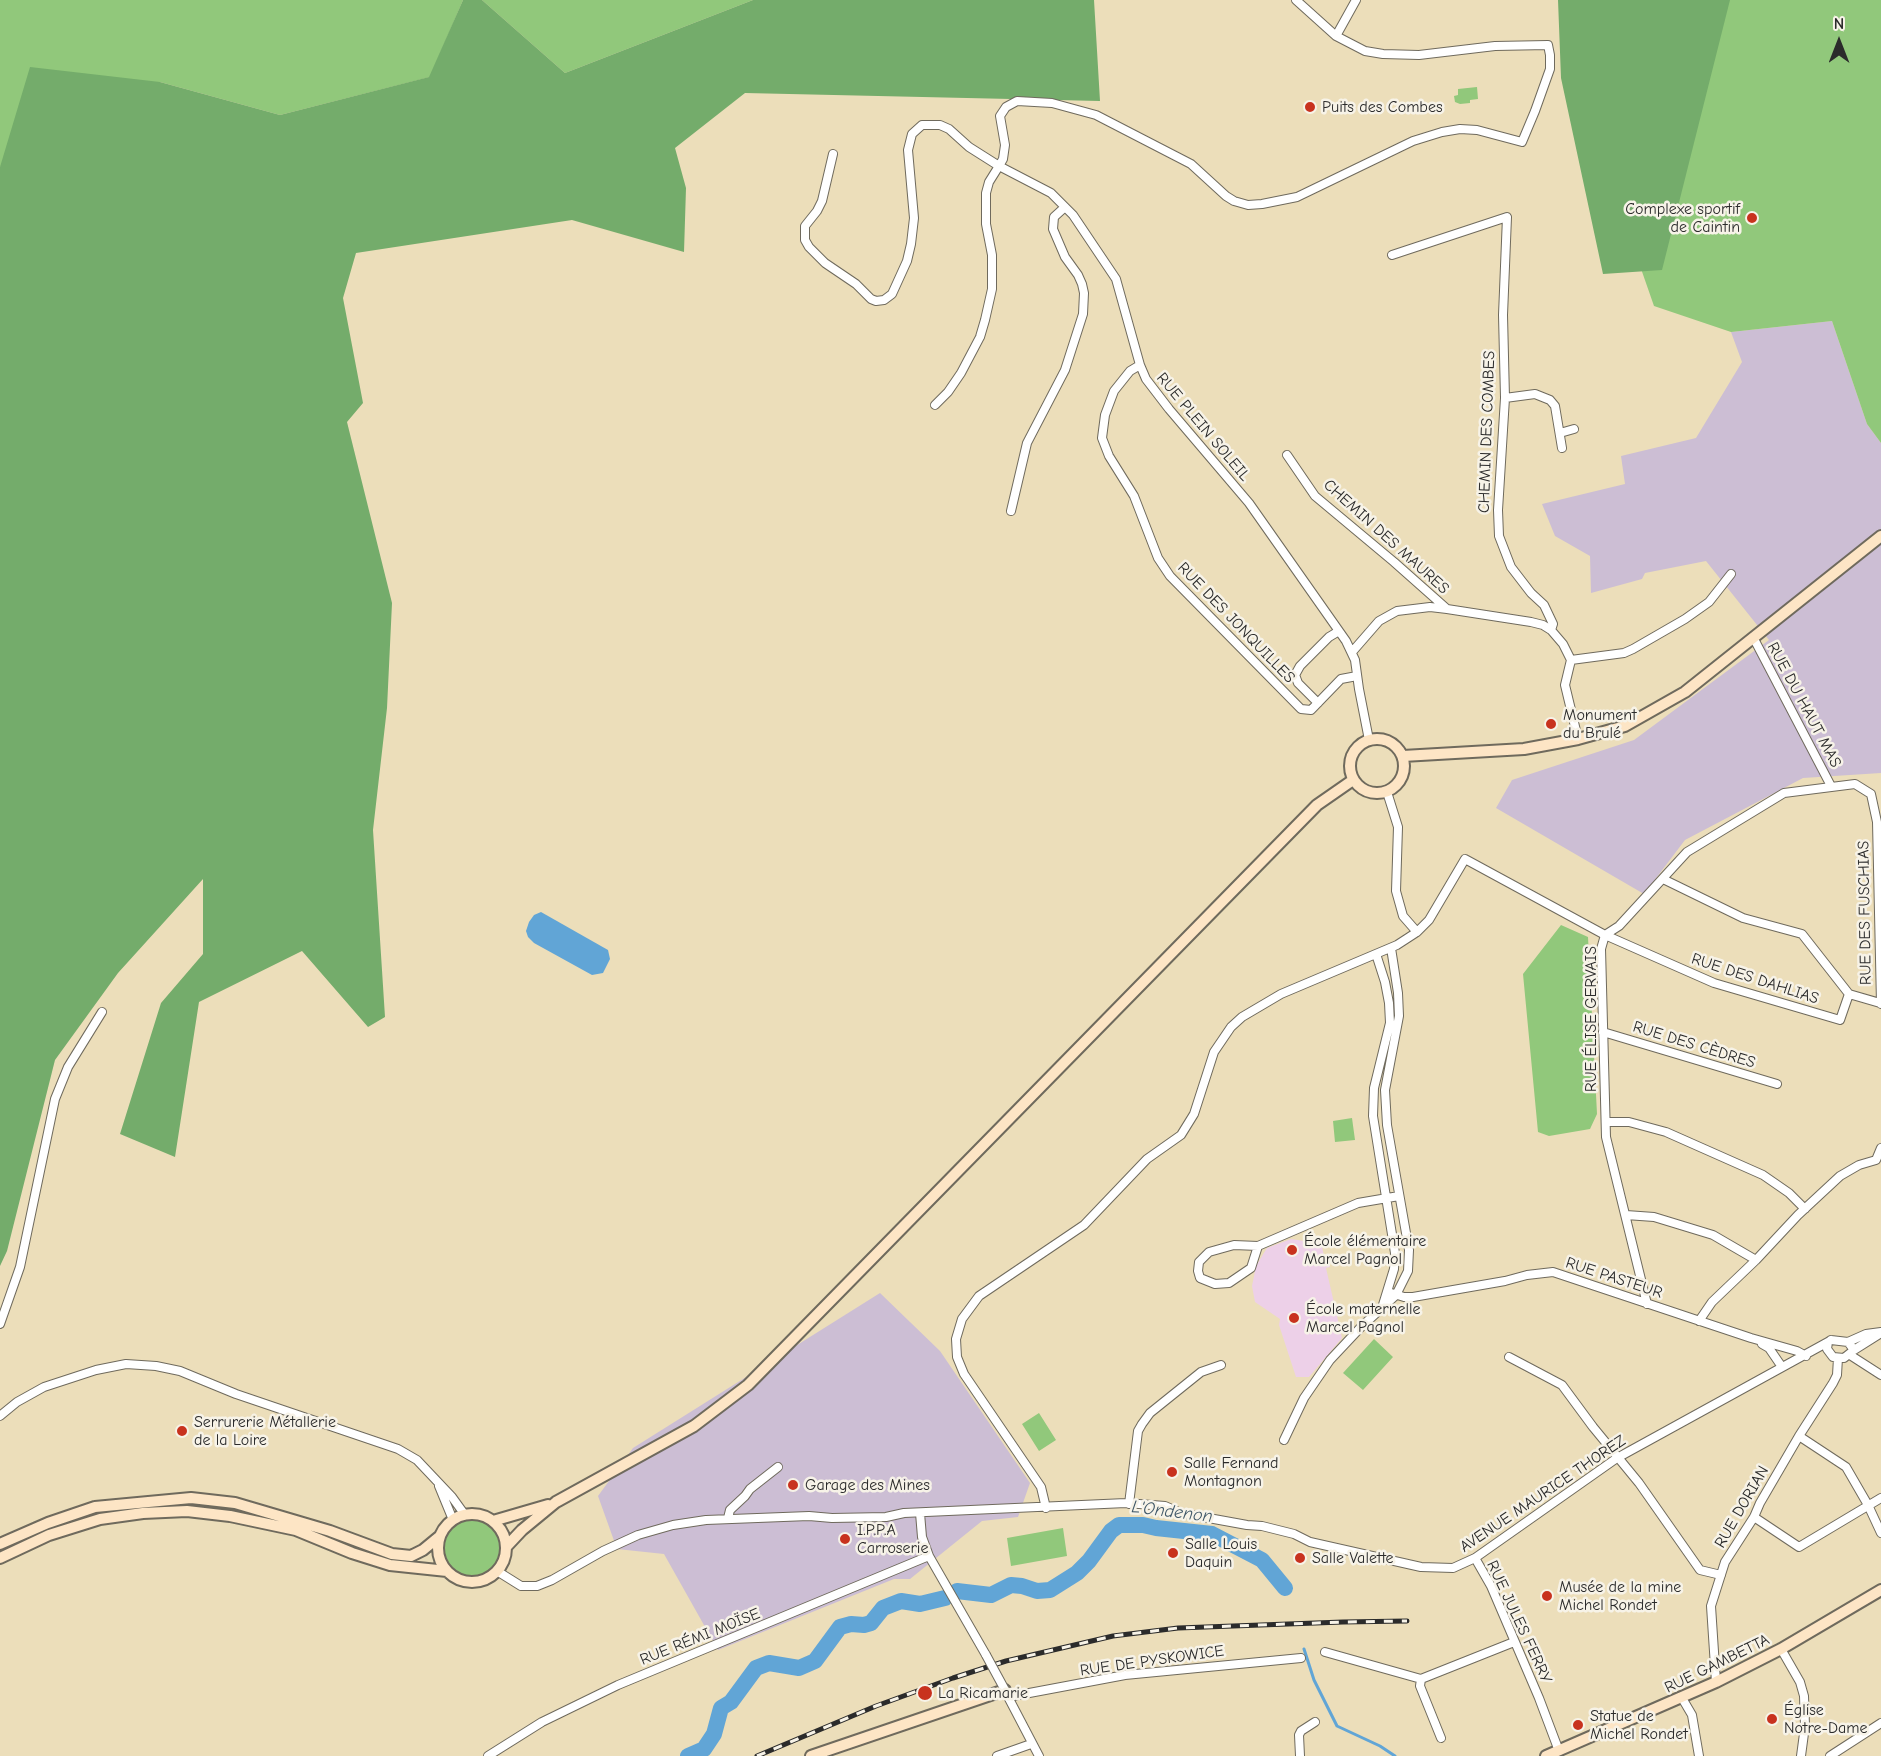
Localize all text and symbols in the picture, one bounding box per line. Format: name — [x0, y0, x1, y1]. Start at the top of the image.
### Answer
north arrow — [1809, 12, 1869, 72]
text: N — [1834, 15, 1844, 33]
place label: Puits des Combes — [1322, 97, 1443, 117]
marker: Puits des Combes — [1303, 100, 1317, 114]
place label: Complexe sportif de Caintin — [1625, 199, 1740, 237]
marker: Complexe sportif de Caintin — [1745, 211, 1759, 225]
street label: CHEMIN DES COMBES — [1475, 351, 1499, 513]
street label: RUE PLEIN SOLEIL — [1152, 369, 1254, 485]
street label: CHEMIN DES MAURES — [1319, 476, 1453, 598]
street label: RUE DES JONQUILLES — [1173, 559, 1299, 687]
street label: RUE DU HAUT MAS — [1763, 639, 1845, 771]
place label: Monument du Brulé — [1563, 705, 1637, 743]
marker: Monument du Brulé — [1544, 717, 1558, 731]
street label: RUE DES FUSCHIAS — [1854, 841, 1876, 985]
street label: RUE ÉLISE GERVAIS — [1581, 946, 1601, 1092]
street label: RUE DES DAHLIAS — [1689, 949, 1821, 1009]
street label: RUE DES CÈDRES — [1630, 1017, 1758, 1073]
place label: École élémentaire Marcel Pagnol — [1304, 1231, 1426, 1269]
marker: École élémentaire Marcel Pagnol — [1285, 1243, 1299, 1257]
street label: RUE PASTEUR — [1563, 1253, 1665, 1303]
place label: École maternelle Marcel Pagnol — [1306, 1299, 1421, 1337]
marker: École maternelle Marcel Pagnol — [1287, 1311, 1301, 1325]
place label: Serrurerie Métallerie de la Loire — [194, 1412, 336, 1450]
marker: Serrurerie Métallerie de la Loire — [175, 1424, 189, 1438]
street label: AVENUE MAURICE THOREZ — [1456, 1431, 1630, 1557]
place label: Salle Fernand Montagnon — [1184, 1453, 1279, 1491]
street label: RUE DORIAN — [1711, 1463, 1773, 1551]
marker: Salle Fernand Montagnon — [1165, 1465, 1179, 1479]
place label: Garage des Mines — [805, 1475, 930, 1495]
marker: Garage des Mines — [786, 1478, 800, 1492]
water label: L'Ondenon — [1130, 1496, 1214, 1528]
place label: I.P.P.A Carroserie — [857, 1520, 928, 1558]
marker: I.P.P.A Carroserie — [838, 1532, 852, 1546]
place label: Salle Louis Daquin — [1185, 1534, 1257, 1572]
marker: Salle Louis Daquin — [1166, 1546, 1180, 1560]
place label: Salle Valette — [1312, 1548, 1394, 1568]
marker: Salle Valette — [1293, 1551, 1307, 1565]
street label: RUE JULES FERRY — [1482, 1558, 1556, 1686]
place label: Musée de la mine Michel Rondet — [1559, 1577, 1681, 1615]
marker: Musée de la mine Michel Rondet — [1540, 1589, 1554, 1603]
street label: RUE RÉMI MOÏSE — [637, 1604, 763, 1670]
street label: RUE GAMBETTA — [1661, 1630, 1773, 1698]
street label: RUE DE PYSKOWICE — [1079, 1641, 1225, 1681]
place label: La Ricamarie — [938, 1683, 1028, 1703]
marker: La Ricamarie — [916, 1684, 934, 1702]
place label: Église Notre-Dame — [1784, 1700, 1867, 1738]
place label: Statue de Michel Rondet — [1590, 1706, 1688, 1744]
marker: Église Notre-Dame — [1765, 1712, 1779, 1726]
marker: Statue de Michel Rondet — [1571, 1718, 1585, 1732]

